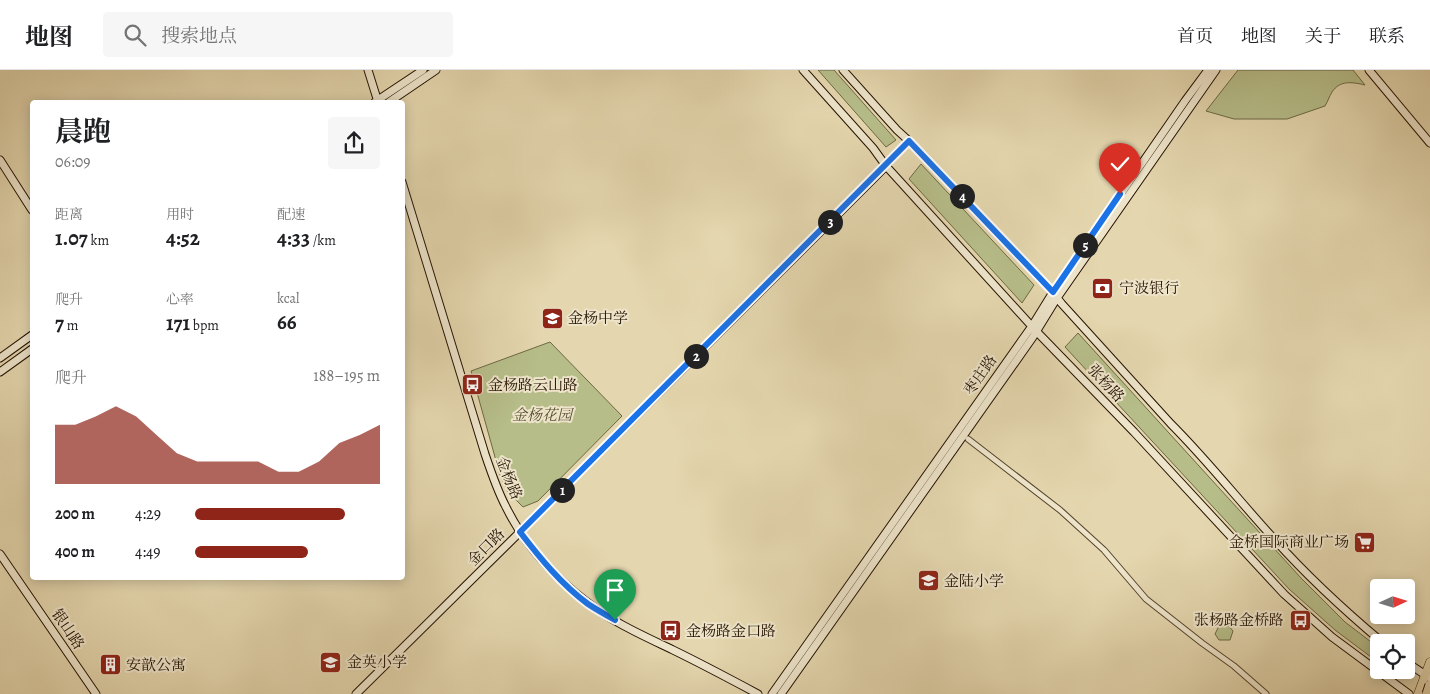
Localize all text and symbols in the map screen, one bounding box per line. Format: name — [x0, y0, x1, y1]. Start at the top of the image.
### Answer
search box — [103, 12, 453, 57]
text: 地图 — [25, 21, 73, 53]
icon: search — [121, 21, 149, 49]
text: 搜索地点 — [161, 23, 237, 49]
text: 首页 — [1177, 24, 1213, 48]
text: 地图 — [1241, 24, 1277, 48]
text: 关于 — [1305, 24, 1341, 48]
text: 联系 — [1369, 24, 1405, 48]
text: 晨跑 — [55, 113, 111, 151]
button: share — [328, 117, 380, 169]
pin — [1099, 143, 1141, 194]
icon: check — [1106, 150, 1134, 178]
text: 06:09 — [55, 151, 91, 173]
pin: 4 — [950, 184, 974, 208]
text: 4 — [959, 187, 966, 206]
text: 距离 — [55, 205, 83, 224]
text: 用时 — [166, 205, 194, 224]
text: 配速 — [277, 205, 305, 224]
pin: 3 — [818, 210, 842, 234]
text: 3 — [827, 213, 834, 232]
text: 1.07 — [55, 224, 88, 252]
text: 4:52 — [166, 224, 200, 252]
text: 4:33 — [277, 224, 310, 252]
text: km — [88, 231, 109, 250]
text: /km — [310, 231, 336, 250]
pin: 5 — [1072, 232, 1098, 258]
text: 5 — [1083, 236, 1088, 255]
bank icon: 宁波银行 — [1091, 276, 1115, 300]
place label: 宁波银行 — [1119, 278, 1179, 298]
text: kcal — [277, 289, 299, 308]
text: 爬升 — [55, 290, 83, 309]
text: 心率 — [166, 290, 194, 309]
school or university icon: 金杨中学 — [540, 306, 564, 330]
text: 66 — [277, 308, 297, 336]
place label: 金杨中学 — [568, 308, 628, 328]
text: 7 — [55, 309, 64, 337]
text: 171 — [166, 309, 190, 337]
text: m — [64, 316, 78, 335]
text: bpm — [190, 316, 219, 335]
pin: 2 — [684, 344, 708, 368]
text: 2 — [693, 347, 700, 366]
street label: 枣庄路 — [959, 351, 1001, 399]
street label: 张杨路 — [1083, 360, 1129, 406]
text: 188–195 m — [313, 365, 380, 387]
text: 爬升 — [55, 367, 87, 389]
bus stop icon: 金杨路云山路 — [460, 373, 484, 397]
place label: 金杨路云山路 — [488, 375, 578, 395]
park label: 金杨花园 — [512, 405, 574, 425]
street label: 金杨路 — [491, 453, 527, 503]
pin: 1 — [550, 478, 574, 502]
text: 1 — [560, 481, 565, 500]
text: 200 m — [55, 503, 95, 525]
text: 4:29 — [135, 503, 161, 525]
street label: 金口路 — [463, 524, 509, 570]
supermarket icon: 金桥国际商业广场 — [1353, 530, 1377, 554]
place label: 金桥国际商业广场 — [1229, 532, 1349, 552]
text: 400 m — [55, 541, 95, 563]
text: 4:49 — [135, 541, 161, 563]
pin — [594, 569, 636, 620]
school or university icon: 金陆小学 — [916, 569, 940, 593]
place label: 金陆小学 — [944, 571, 1004, 591]
icon: arrive — [601, 576, 629, 604]
north arrow — [1370, 579, 1415, 624]
map controls — [1370, 579, 1415, 679]
street label: 银山路 — [47, 605, 89, 653]
bus stop icon: 张杨路金桥路 — [1288, 608, 1312, 632]
place label: 张杨路金桥路 — [1194, 610, 1284, 630]
bus stop icon: 金杨路金口路 — [658, 619, 682, 643]
place label: 金杨路金口路 — [686, 621, 776, 641]
button: locate — [1370, 634, 1415, 679]
school or university icon: 金英小学 — [319, 650, 343, 674]
place label: 金英小学 — [347, 652, 407, 672]
building icon: 安歆公寓 — [98, 653, 122, 677]
place label: 安歆公寓 — [126, 655, 186, 675]

